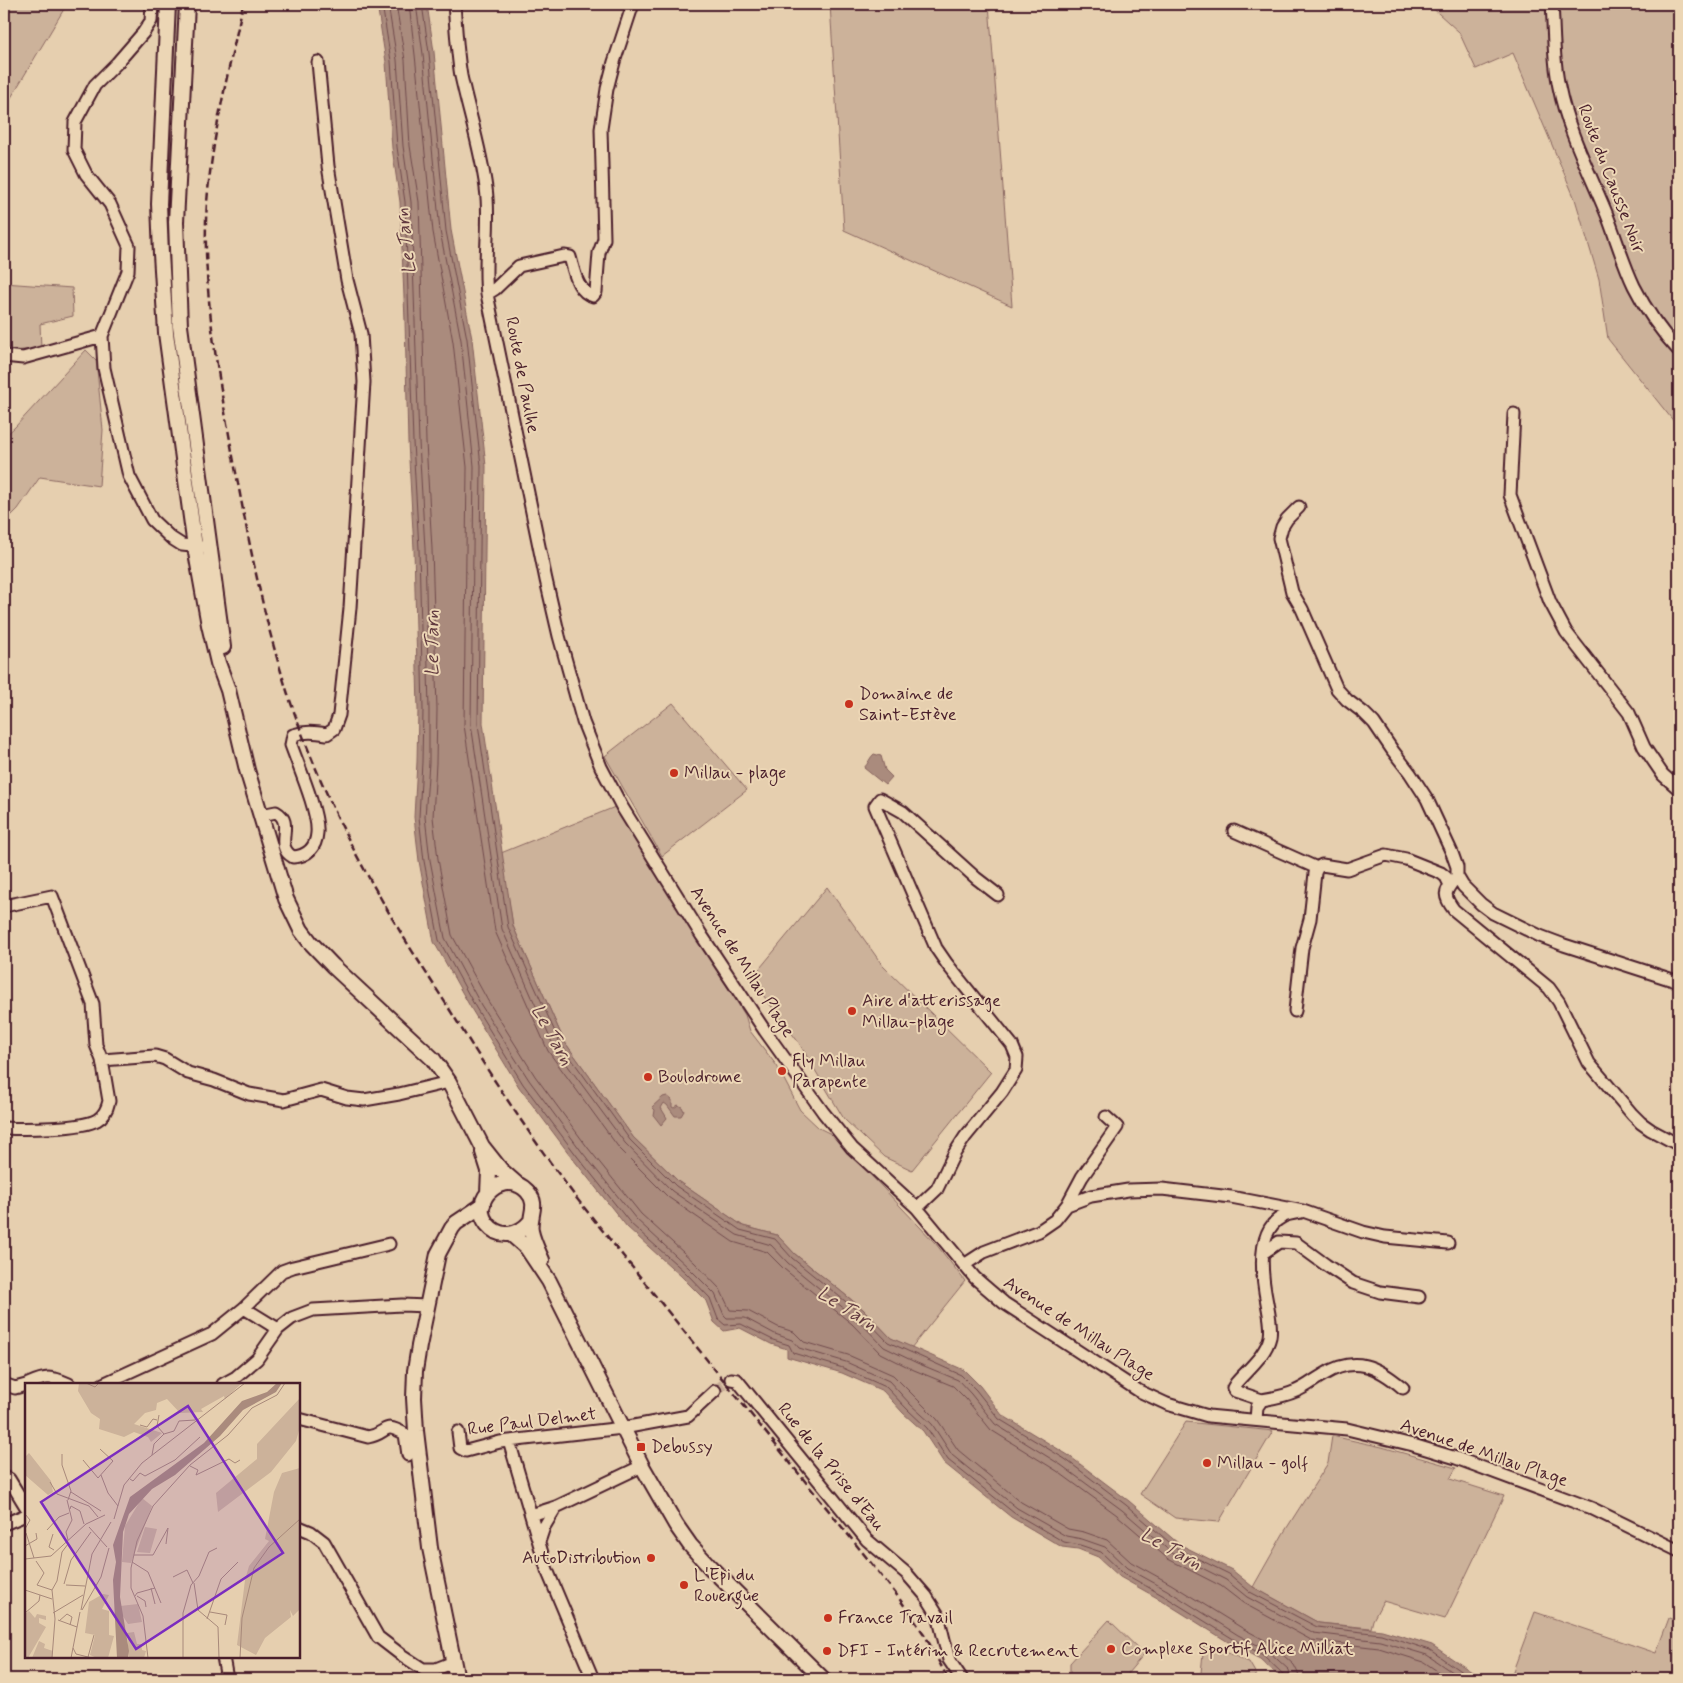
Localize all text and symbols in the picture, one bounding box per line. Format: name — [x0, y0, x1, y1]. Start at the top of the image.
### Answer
street label: Route du Causse Noir — [1572, 101, 1651, 258]
water label: Le Tarn — [390, 207, 422, 275]
street label: Route de Paulhe — [499, 315, 545, 435]
water label: Le Tarn — [420, 610, 445, 676]
place label: Domaine de Saint-Estève — [859, 682, 957, 727]
marker: Domaine de Saint-Estève — [843, 698, 855, 710]
place label: Millau - plage — [684, 761, 786, 786]
marker: Millau - plage — [668, 767, 680, 779]
street label: Avenue de Millau Plage — [683, 882, 800, 1043]
place label: Aire d'atterissage Millau-plage — [862, 989, 1001, 1035]
water label: Le Tarn — [525, 1000, 579, 1070]
marker: Aire d'atterissage Millau-plage — [846, 1005, 858, 1017]
place label: Fly Millau Parapente — [792, 1049, 868, 1094]
place label: Boulodrome — [658, 1065, 742, 1089]
marker: Fly Millau Parapente — [776, 1065, 788, 1077]
marker: Boulodrome — [642, 1071, 654, 1083]
street label: Avenue de Millau Plage — [998, 1271, 1159, 1388]
water label: Le Tarn — [812, 1281, 882, 1337]
inset map — [25, 1383, 300, 1658]
street label: Rue de la Prise d'Eau — [772, 1398, 890, 1536]
street label: Rue Paul Delmet — [466, 1402, 598, 1442]
street label: Avenue de Millau Plage — [1397, 1413, 1571, 1494]
place label: Debussy — [651, 1435, 713, 1459]
marker: Debussy — [635, 1441, 647, 1453]
place label: Millau - golf — [1217, 1451, 1308, 1475]
marker: Millau - golf — [1201, 1457, 1213, 1469]
water label: Le Tarn — [1136, 1522, 1206, 1576]
place label: AutoDistribution — [522, 1546, 641, 1570]
marker: AutoDistribution — [645, 1552, 657, 1564]
place label: L'Epi du Rouergue — [694, 1563, 759, 1610]
marker: L'Epi du Rouergue — [678, 1579, 690, 1591]
place label: France Travail — [838, 1606, 953, 1630]
marker: France Travail — [822, 1612, 834, 1624]
place label: Complexe Sportif Alice Milliat — [1121, 1637, 1354, 1661]
place label: DFI - Intérim & Recrutement — [837, 1639, 1080, 1663]
marker: Complexe Sportif Alice Milliat — [1105, 1643, 1117, 1655]
marker: DFI - Intérim & Recrutement — [821, 1645, 833, 1657]

